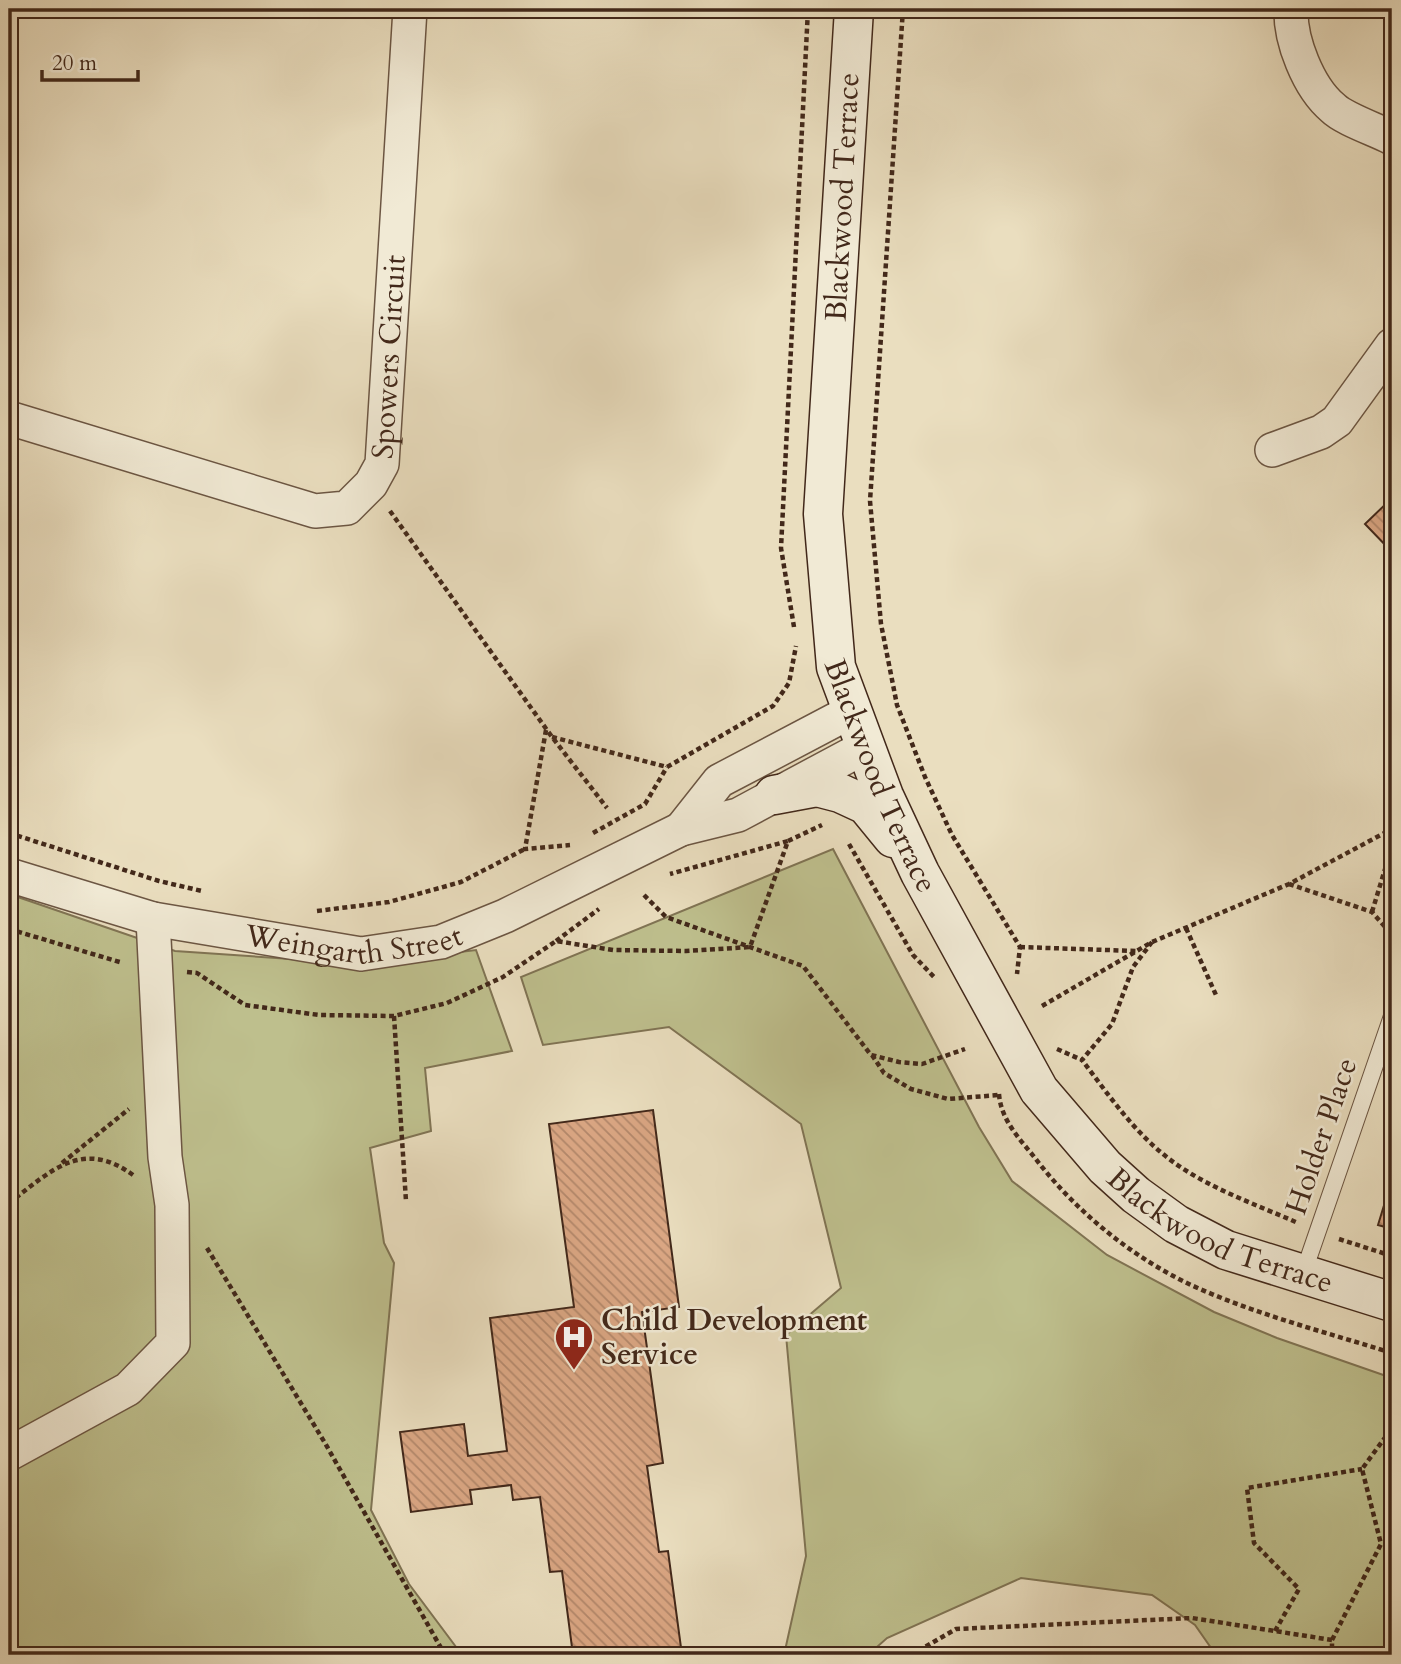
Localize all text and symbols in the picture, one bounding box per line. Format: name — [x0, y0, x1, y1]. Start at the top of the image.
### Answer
scale bar — [42, 38, 138, 82]
text: 20 m — [52, 49, 97, 78]
street label: Blackwood Terrace — [816, 72, 869, 322]
street label: Spowers Circuit — [362, 253, 416, 460]
street label: Blackwood Terrace — [814, 653, 947, 900]
street label: Weingarth Street — [241, 915, 469, 975]
street label: Holder Place — [1276, 1052, 1367, 1220]
street label: Blackwood Terrace — [1098, 1158, 1338, 1303]
place label: Child Development Service — [601, 1300, 867, 1375]
hospital icon: Child Development Service — [553, 1316, 595, 1371]

